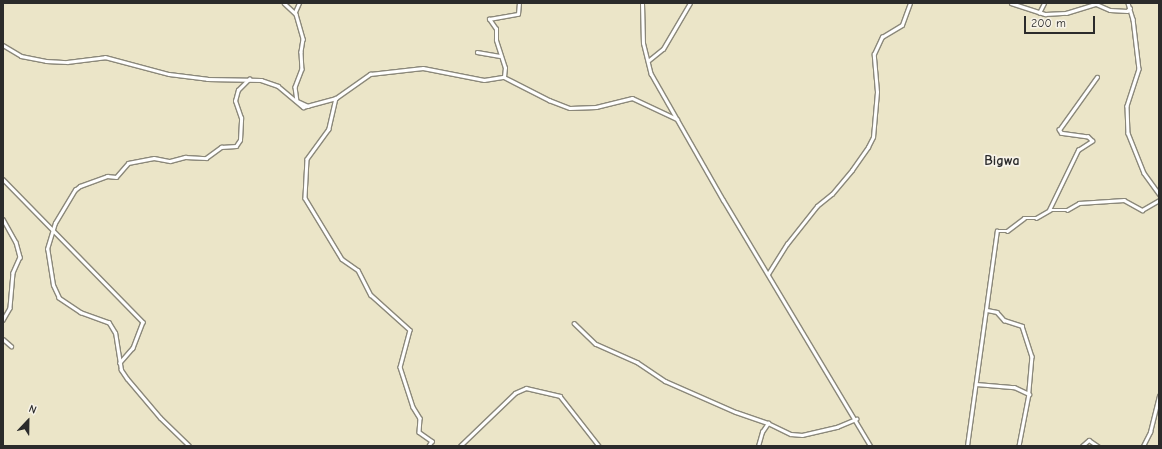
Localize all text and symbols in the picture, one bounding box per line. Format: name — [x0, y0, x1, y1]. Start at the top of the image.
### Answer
scale bar — [1026, 8, 1097, 34]
text: 200 m — [1031, 16, 1066, 30]
district label: Bigwa — [984, 153, 1020, 169]
north arrow — [8, 401, 48, 441]
text: N — [27, 402, 38, 417]

